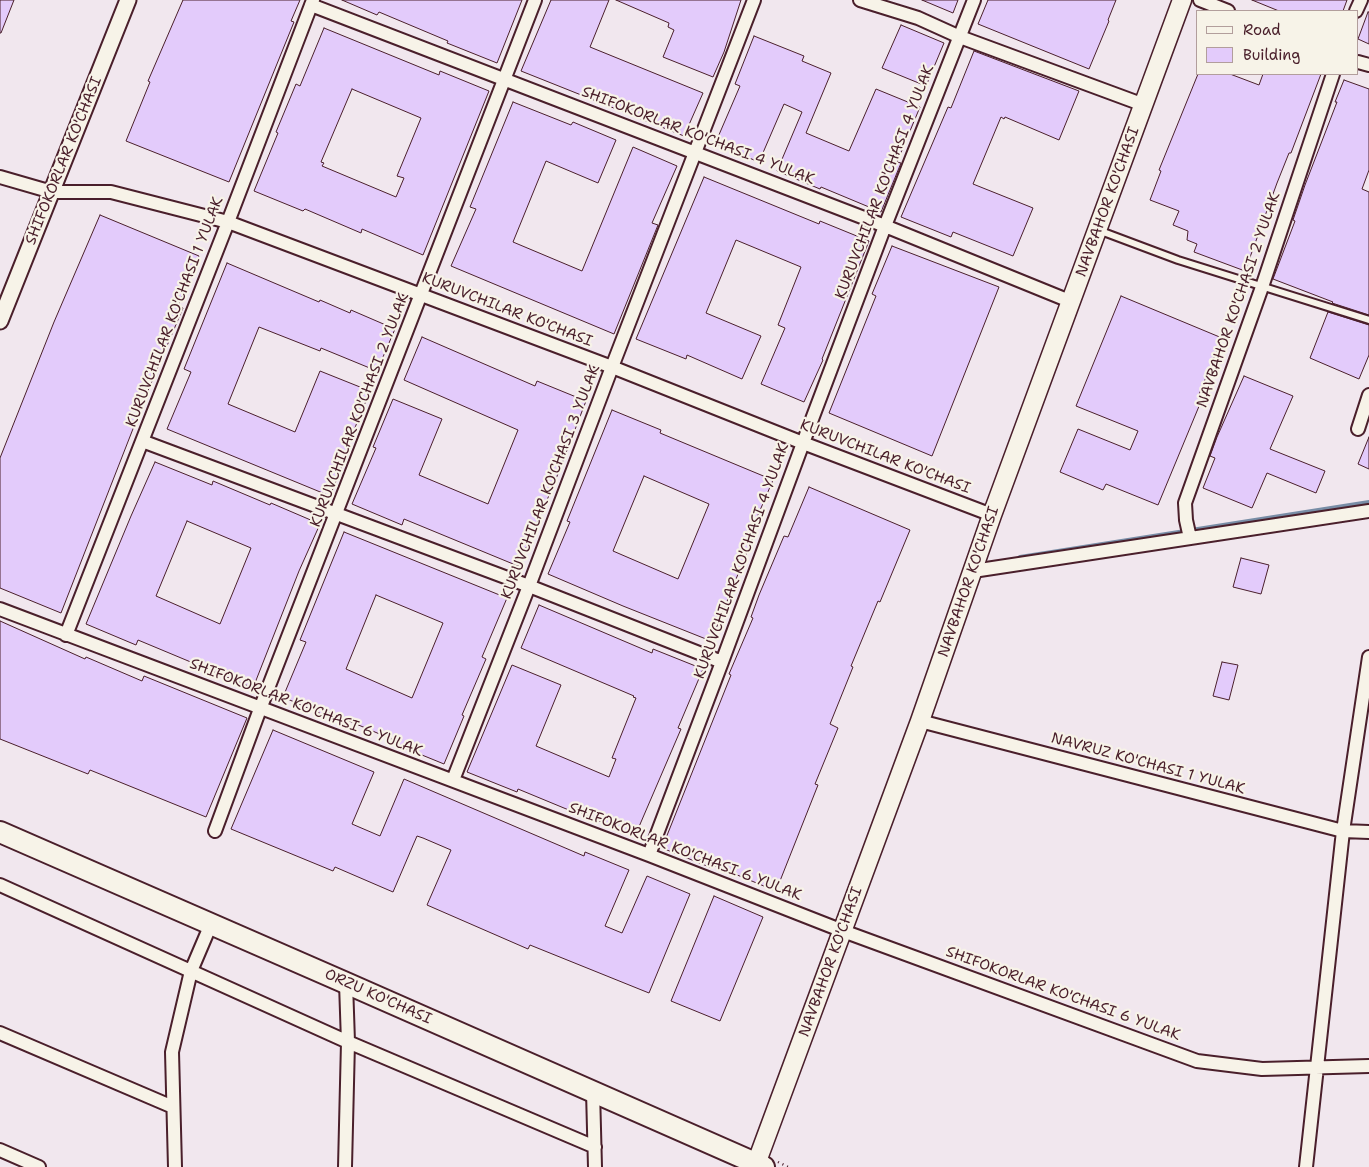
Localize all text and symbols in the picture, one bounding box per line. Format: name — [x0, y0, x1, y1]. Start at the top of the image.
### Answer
legend — [1196, 10, 1359, 75]
text: Road — [1243, 20, 1281, 40]
text: Building — [1243, 45, 1300, 65]
street label: KURUVCHILAR KO'CHASI 4 YULAK — [832, 62, 938, 302]
street label: SHIFOKORLAR KO'CHASI — [22, 74, 106, 248]
street label: SHIFOKORLAR KO'CHASI 4 YULAK — [579, 83, 817, 189]
street label: NAVBAHOR KO'CHASI — [1072, 125, 1144, 279]
street label: NAVBAHOR KO'CHASI 2 YULAK — [1194, 190, 1284, 410]
street label: KURUVCHILAR KO'CHASI 1 YULAK — [123, 194, 227, 430]
street label: KURUVCHILAR KO'CHASI — [419, 269, 595, 351]
street label: KURUVCHILAR KO'CHASI 2 YULAK — [307, 290, 413, 530]
street label: KURUVCHILAR KO'CHASI 3 YULAK — [498, 362, 604, 602]
street label: KURUVCHILAR KO'CHASI — [797, 416, 973, 498]
street label: KURUVCHILAR KO'CHASI 4 YULAK — [691, 441, 793, 681]
street label: NAVBAHOR KO'CHASI — [935, 504, 1003, 660]
street label: SHIFOKORLAR KO'CHASI 6 YULAK — [187, 655, 425, 761]
street label: NAVRUZ KO'CHASI 1 YULAK — [1049, 729, 1247, 799]
street label: SHIFOKORLAR KO'CHASI 6 YULAK — [566, 799, 804, 905]
street label: NAVBAHOR KO'CHASI — [795, 885, 867, 1039]
street label: SHIFOKORLAR KO'CHASI 6 YULAK — [943, 943, 1183, 1045]
street label: ORZU KO'CHASI — [322, 965, 434, 1029]

